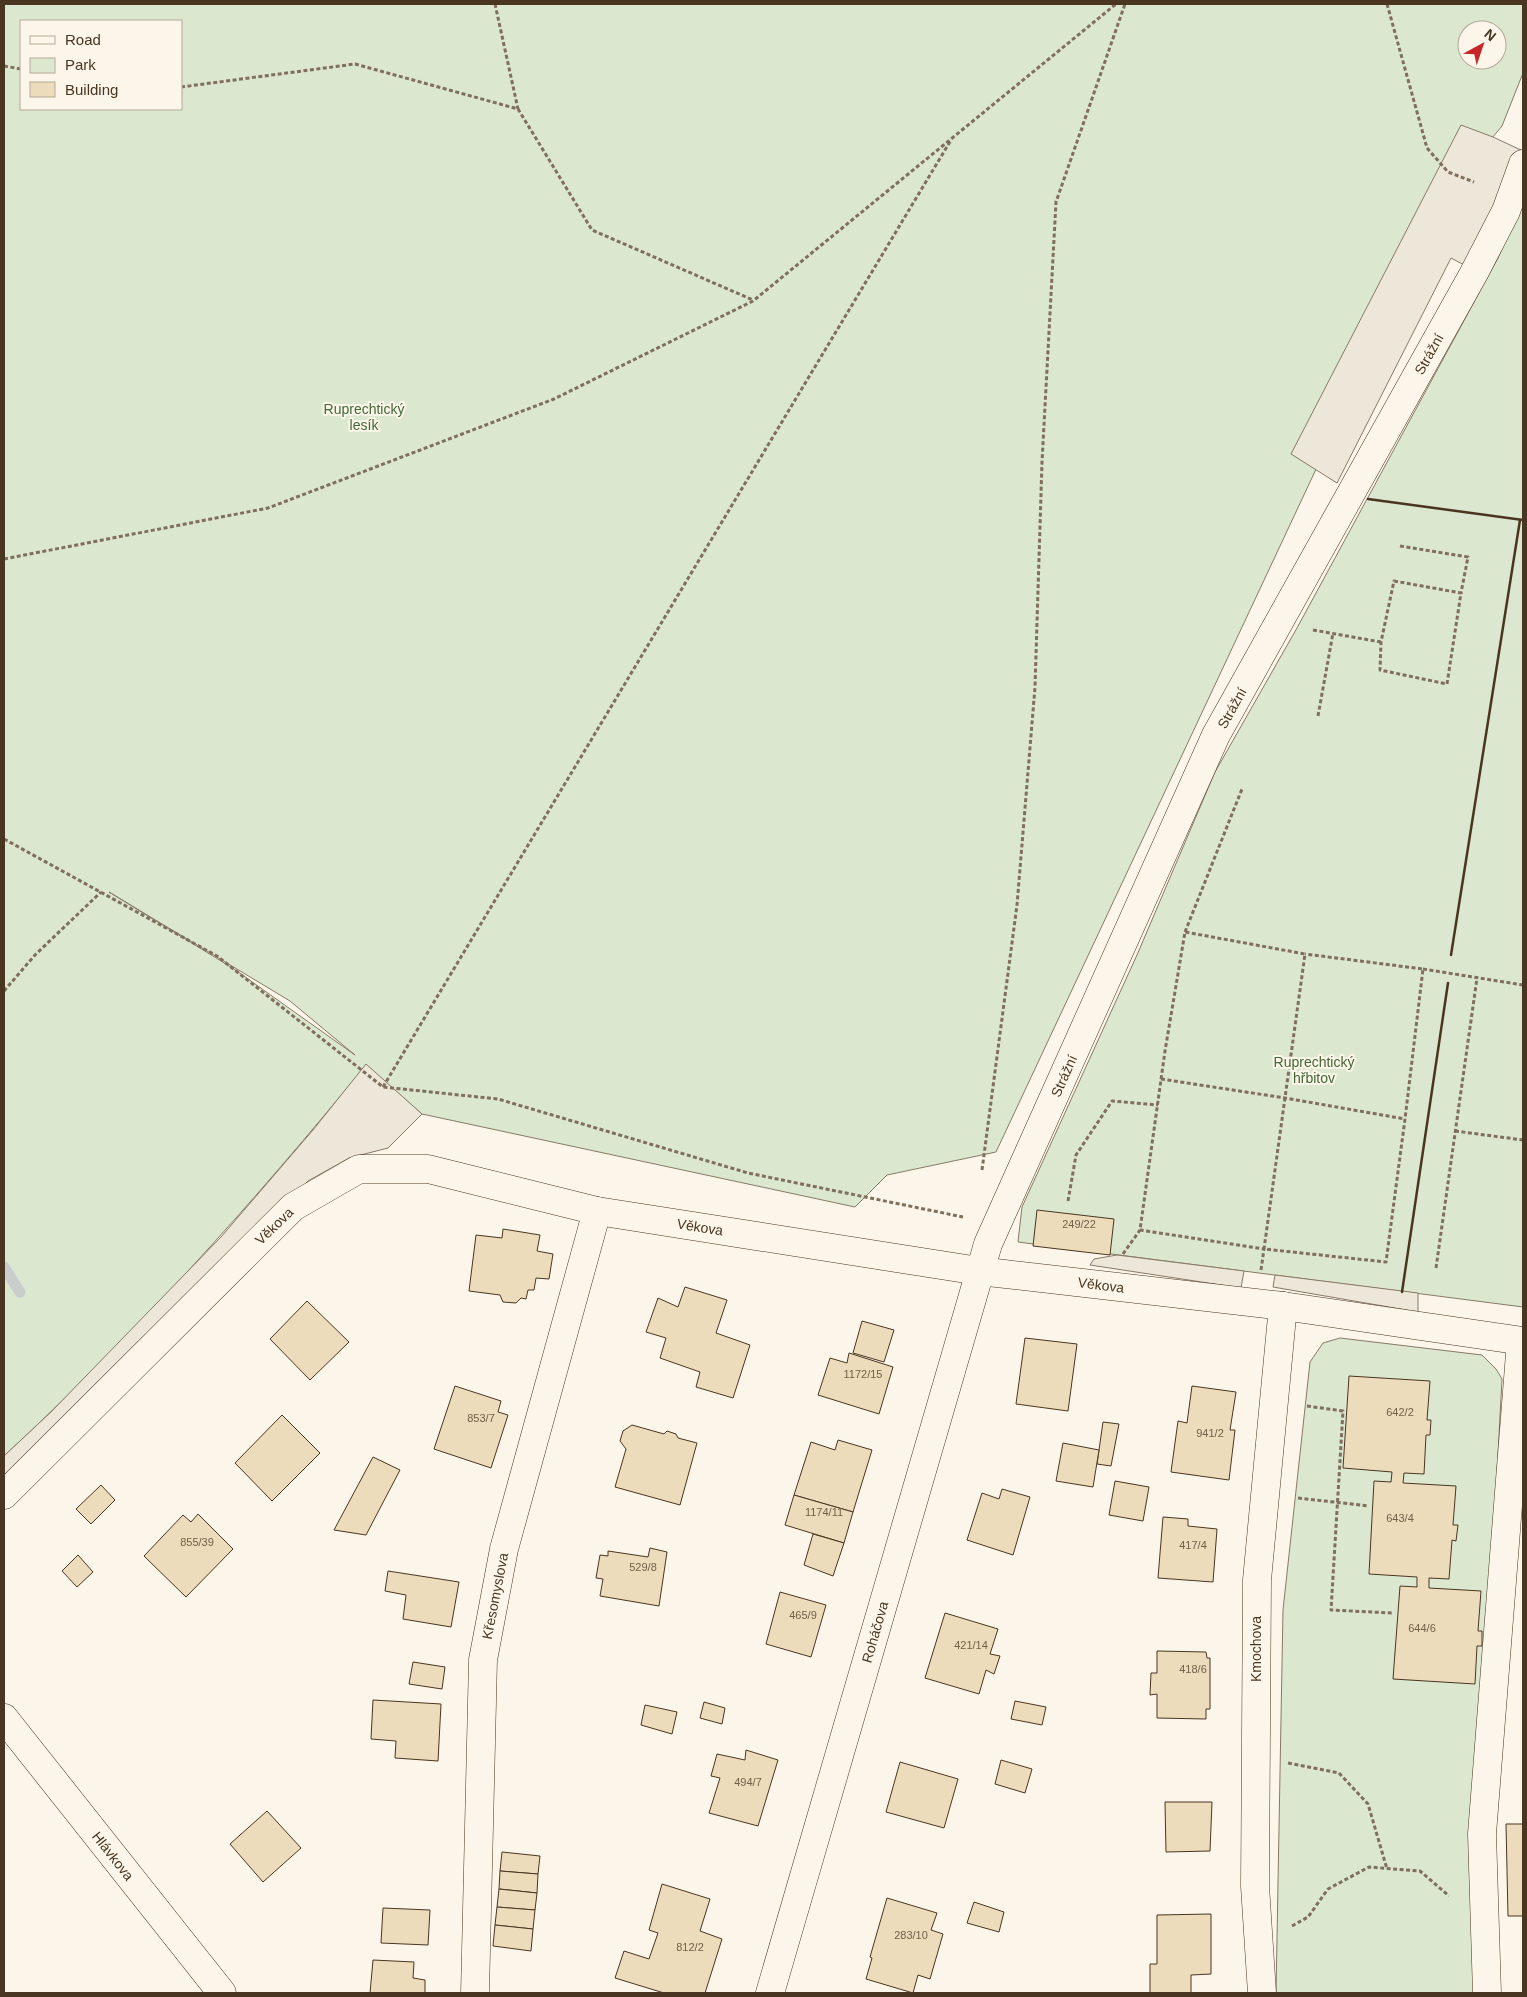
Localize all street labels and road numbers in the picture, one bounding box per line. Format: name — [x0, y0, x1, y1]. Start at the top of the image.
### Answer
street label: Strážní — [1411, 331, 1447, 377]
street label: Strážní — [1214, 685, 1250, 731]
street label: Strážní — [1048, 1052, 1080, 1100]
street label: Věkova — [252, 1204, 297, 1248]
street label: Věkova — [676, 1215, 725, 1239]
street label: Věkova — [1077, 1274, 1125, 1296]
street label: Křesomyslova — [479, 1551, 511, 1641]
street label: Roháčova — [859, 1599, 891, 1665]
street label: Kmochova — [1248, 1616, 1264, 1682]
street label: Hlávkova — [89, 1828, 137, 1884]

